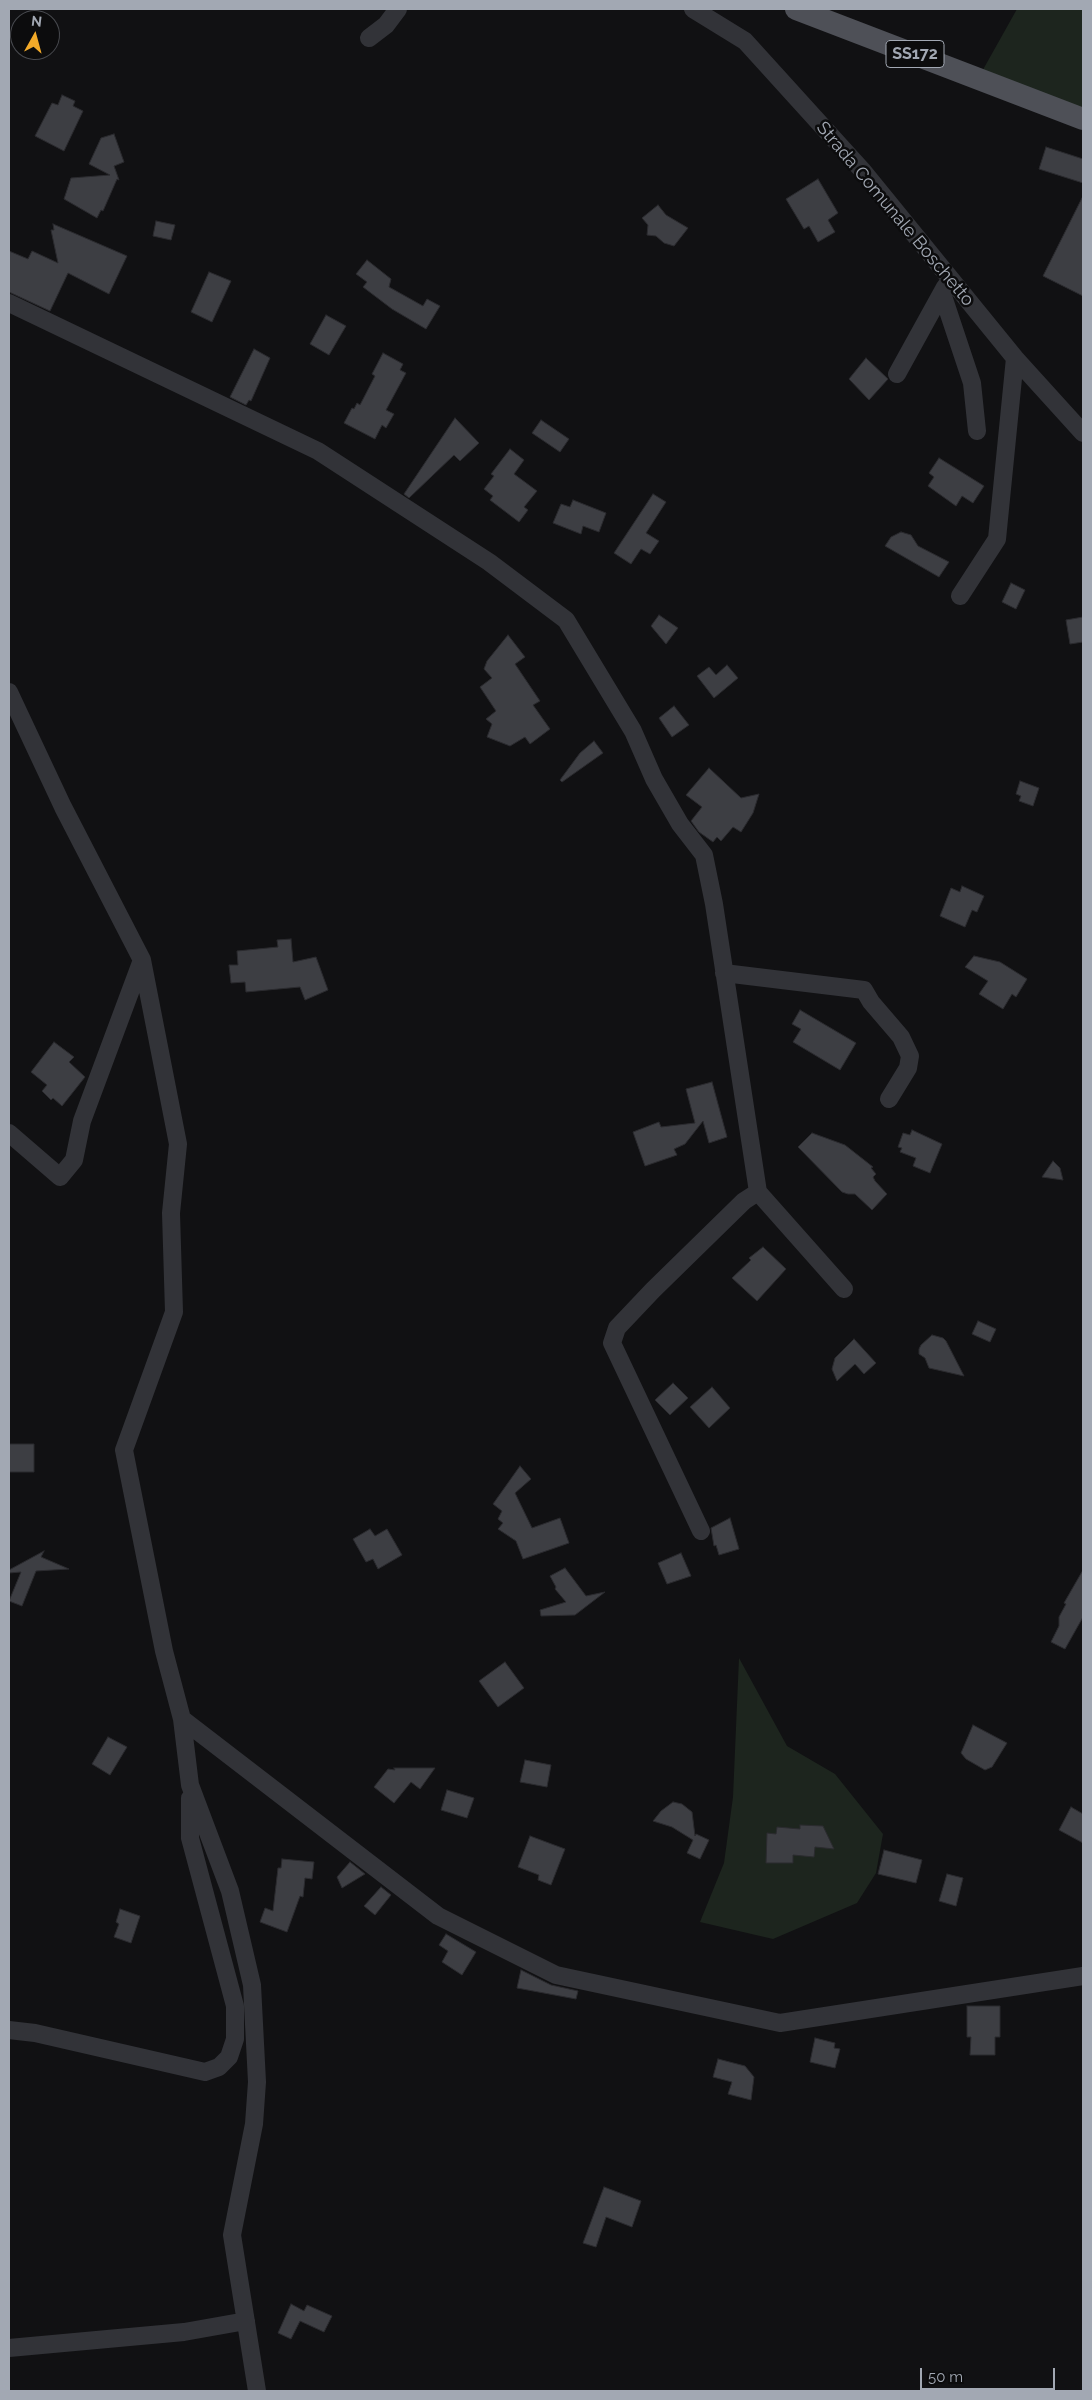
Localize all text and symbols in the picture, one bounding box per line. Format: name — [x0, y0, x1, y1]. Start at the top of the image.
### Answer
north arrow — [10, 10, 60, 60]
text: N — [30, 13, 43, 30]
road number: SS172 — [886, 41, 944, 68]
street label: Strada Comunale Boschetto — [812, 117, 978, 311]
scale bar — [922, 2358, 1057, 2390]
text: 50 m — [928, 2368, 963, 2386]

